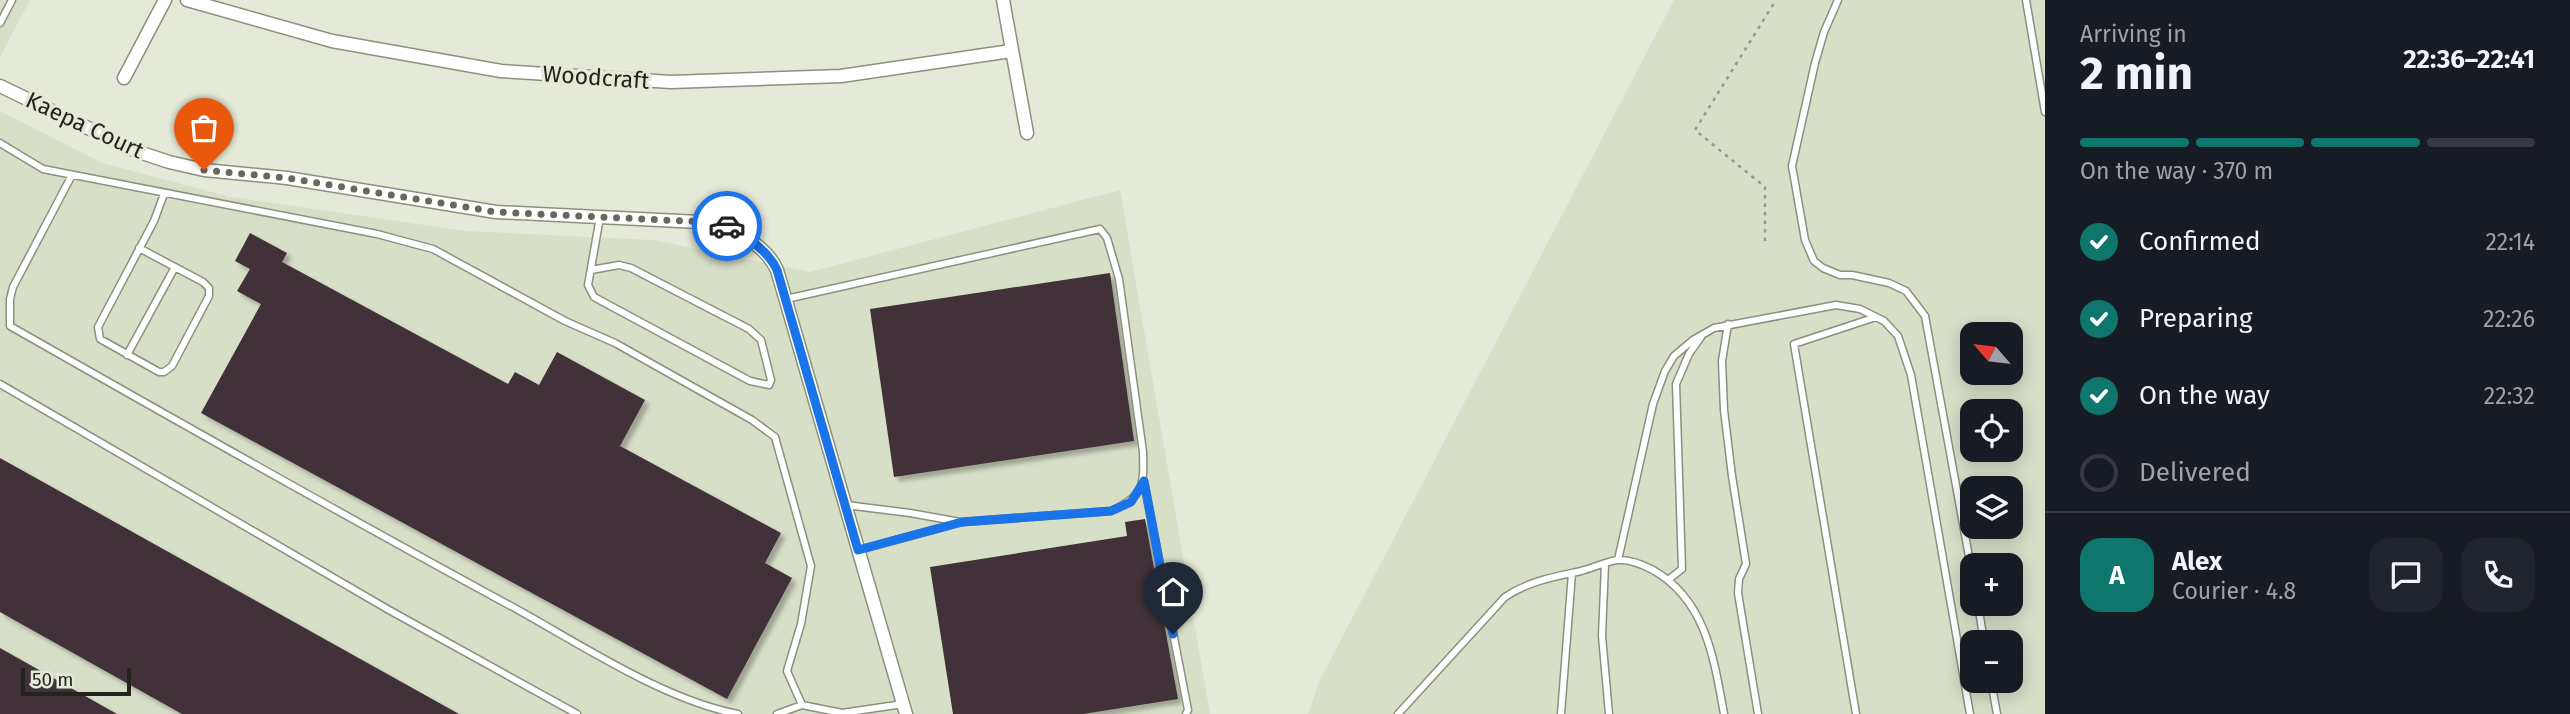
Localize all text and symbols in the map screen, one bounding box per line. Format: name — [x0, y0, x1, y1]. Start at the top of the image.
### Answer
text: Arriving in — [2080, 20, 2187, 48]
text: 22:36–22:41 — [2403, 44, 2535, 75]
text: 2 min — [2080, 46, 2193, 101]
street label: Woodcraft — [542, 59, 651, 95]
street label: Kaepa Court — [22, 85, 149, 165]
pin — [174, 98, 234, 170]
icon: bag — [185, 109, 223, 147]
text: On the way · 370 m — [2080, 157, 2273, 185]
courier — [692, 191, 762, 261]
icon: car — [708, 207, 746, 245]
icon: check — [2080, 223, 2118, 261]
text: Confirmed — [2139, 226, 2260, 257]
text: 22:14 — [2485, 228, 2535, 256]
icon: check — [2080, 300, 2118, 338]
text: Preparing — [2139, 303, 2252, 334]
text: 22:26 — [2483, 305, 2535, 333]
north arrow — [1960, 322, 2023, 385]
map controls — [1960, 322, 2023, 693]
icon: check — [2080, 377, 2118, 415]
text: On the way — [2139, 380, 2270, 411]
text: 22:32 — [2484, 382, 2535, 410]
button: locate — [1960, 399, 2023, 462]
text: Delivered — [2139, 457, 2251, 488]
button: layers — [1960, 476, 2023, 539]
button: chat — [2369, 538, 2443, 612]
button: phone — [2461, 538, 2535, 612]
text: Alex — [2172, 546, 2222, 577]
button: + — [1960, 553, 2023, 616]
text: A — [2109, 560, 2125, 591]
pin — [1143, 562, 1203, 634]
icon: home — [1154, 573, 1192, 611]
text: Courier · 4.8 — [2172, 577, 2296, 605]
button: − — [1960, 630, 2023, 693]
scale bar — [21, 665, 131, 697]
text: 50 m — [32, 668, 73, 691]

